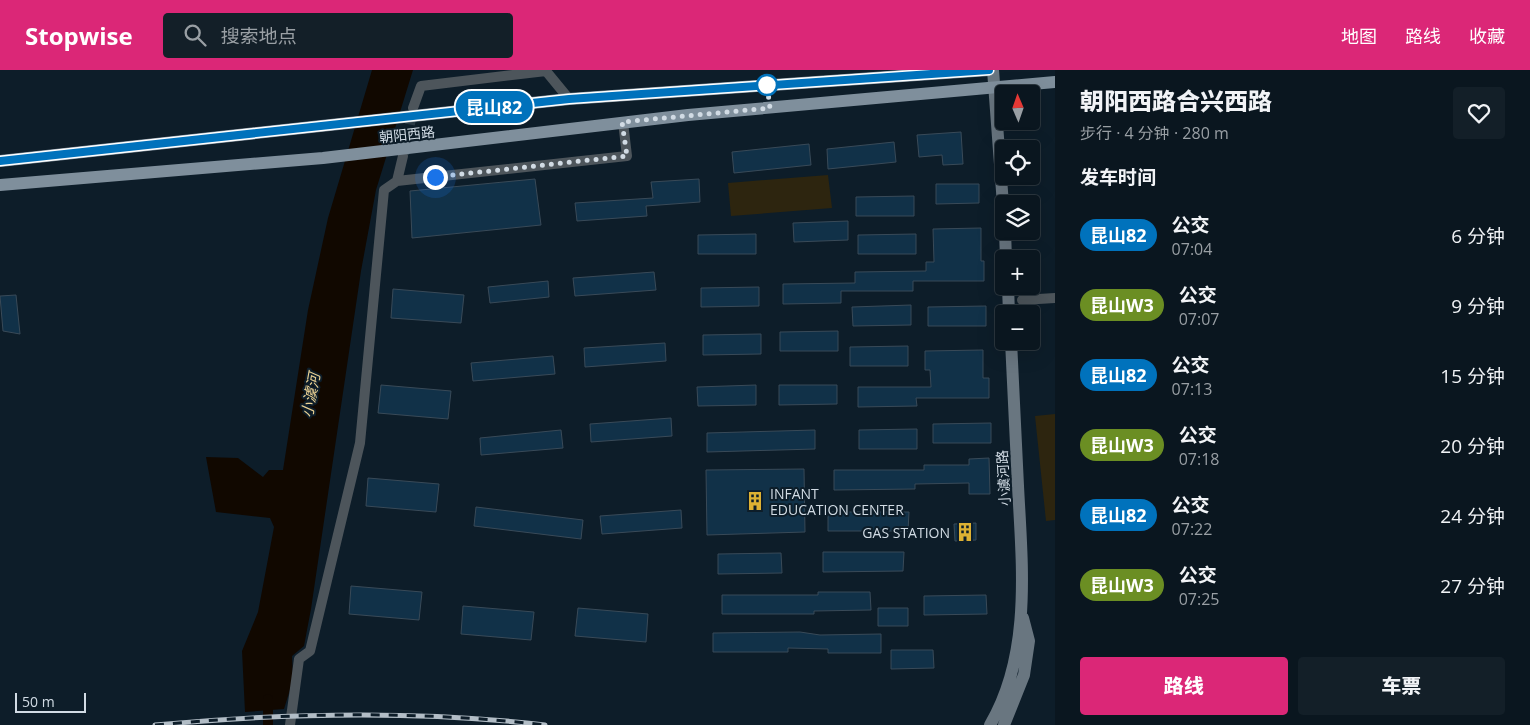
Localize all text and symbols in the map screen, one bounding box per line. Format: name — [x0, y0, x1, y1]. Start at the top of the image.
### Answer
search box — [163, 13, 513, 58]
text: Stopwise — [25, 19, 133, 52]
icon: search — [181, 21, 209, 49]
text: 搜索地点 — [221, 23, 297, 49]
text: 地图 — [1341, 24, 1377, 48]
text: 路线 — [1405, 24, 1441, 48]
text: 收藏 — [1469, 24, 1505, 48]
unlabelled marker — [756, 74, 778, 96]
text: 朝阳西路合兴西路 — [1080, 84, 1272, 117]
north arrow — [995, 85, 1040, 130]
map controls — [995, 85, 1040, 350]
button: heart — [1453, 87, 1505, 139]
line badge: 昆山82 — [459, 91, 529, 123]
text: 昆山82 — [466, 95, 522, 119]
street label: 朝阳西路 — [378, 122, 436, 146]
text: 步行 · 4 分钟 · 280 m — [1080, 122, 1229, 144]
button: locate — [995, 140, 1040, 185]
text: 发车时间 — [1080, 164, 1156, 190]
your location — [423, 165, 448, 190]
button: layers — [995, 195, 1040, 240]
text: 公交 — [1172, 212, 1210, 238]
text: 昆山82 — [1090, 223, 1147, 247]
text: 6 分钟 — [1451, 223, 1505, 249]
text: 07:04 — [1172, 238, 1212, 260]
button: + — [995, 250, 1040, 295]
text: 公交 — [1179, 282, 1217, 308]
text: 昆山W3 — [1090, 293, 1154, 317]
text: 9 分钟 — [1451, 293, 1505, 319]
button: − — [995, 305, 1040, 350]
text: 07:07 — [1179, 308, 1220, 330]
text: 公交 — [1172, 352, 1210, 378]
text: 昆山82 — [1090, 363, 1147, 387]
text: 15 分钟 — [1440, 363, 1505, 389]
water label: 小澞河 — [296, 368, 324, 419]
text: 07:13 — [1172, 378, 1212, 400]
text: 公交 — [1179, 422, 1217, 448]
text: 昆山W3 — [1090, 433, 1154, 457]
text: 20 分钟 — [1440, 433, 1505, 459]
text: 07:18 — [1179, 448, 1220, 470]
street label: 小澞河路 — [992, 450, 1014, 506]
place label: INFANT EDUCATION CENTER — [770, 484, 904, 519]
building icon: INFANT EDUCATION CENTER — [744, 490, 766, 512]
text: 公交 — [1172, 492, 1210, 518]
text: 昆山82 — [1090, 503, 1147, 527]
text: 24 分钟 — [1440, 503, 1505, 529]
text: 07:22 — [1172, 518, 1212, 540]
building icon: GAS STATION — [954, 521, 976, 543]
place label: GAS STATION — [862, 523, 950, 542]
text: 公交 — [1179, 562, 1217, 588]
text: 昆山W3 — [1090, 573, 1154, 597]
text: 27 分钟 — [1440, 573, 1505, 599]
text: 07:25 — [1179, 588, 1220, 610]
button: 路线 — [1080, 657, 1288, 715]
button: 车票 — [1298, 657, 1505, 715]
scale bar — [15, 690, 86, 713]
text: 50 m — [22, 692, 55, 711]

